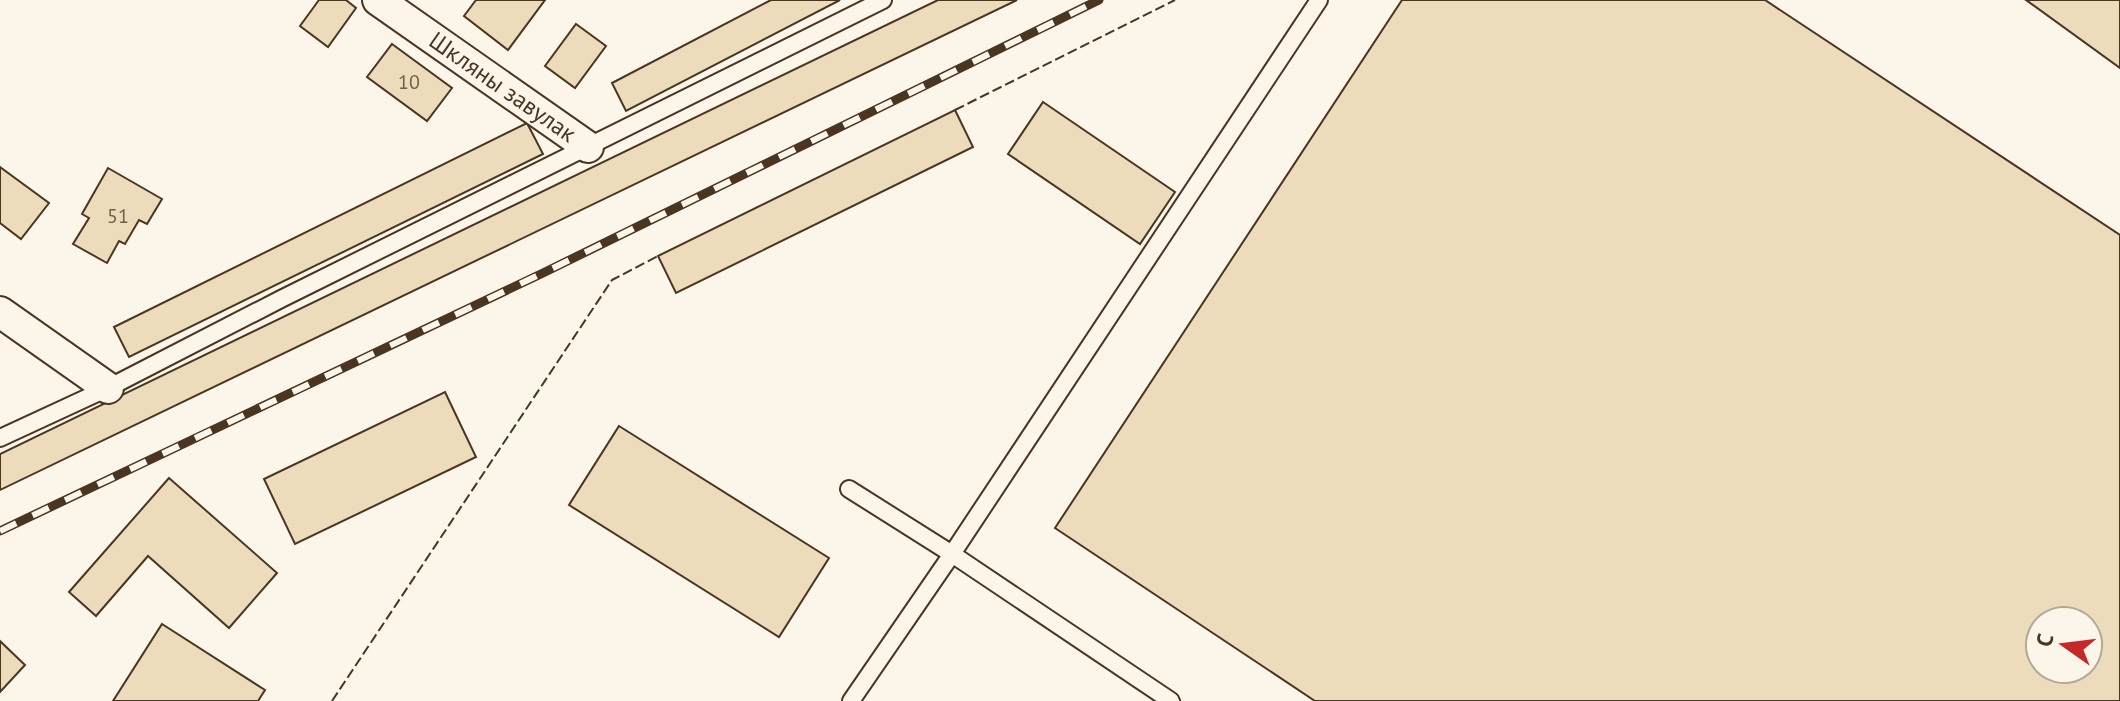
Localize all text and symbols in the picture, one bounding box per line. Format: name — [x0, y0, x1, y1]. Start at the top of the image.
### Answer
street label: Шкляны завулак — [423, 25, 583, 149]
house number: 10 — [398, 69, 420, 95]
house number: 51 — [107, 203, 129, 229]
north arrow — [2024, 605, 2104, 685]
text: С — [2030, 631, 2060, 650]

